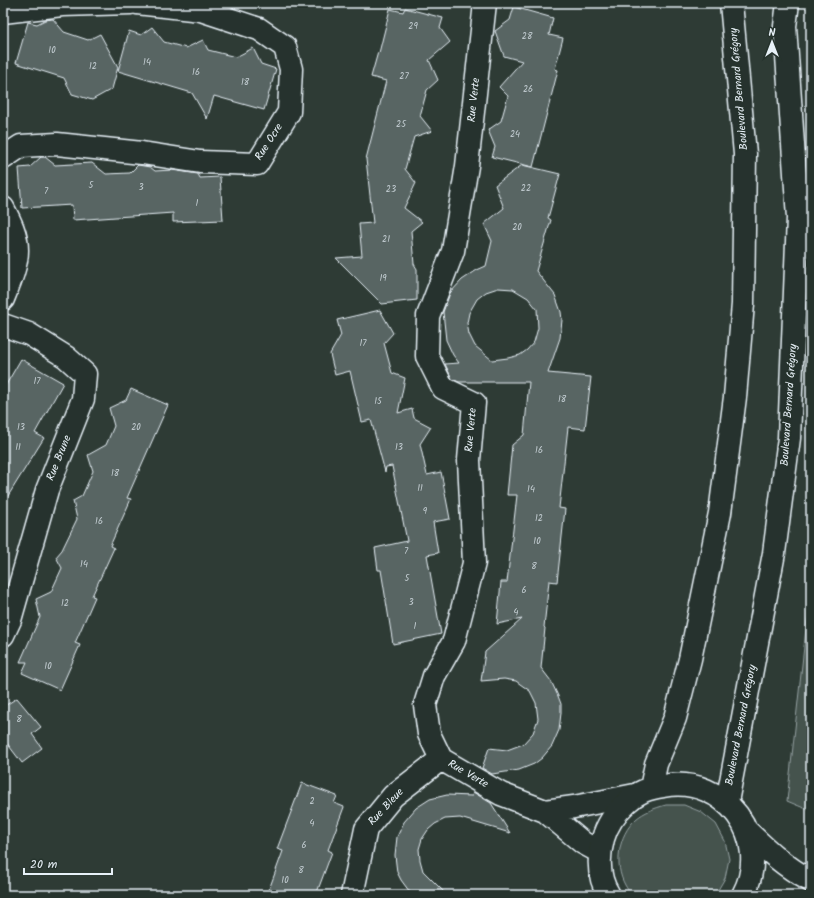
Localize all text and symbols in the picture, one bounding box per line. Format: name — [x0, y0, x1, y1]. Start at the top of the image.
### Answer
house number: 29 — [408, 19, 418, 34]
north arrow — [752, 22, 792, 62]
text: N — [769, 24, 776, 42]
street label: Boulevard Bernard Grégory — [725, 26, 753, 151]
house number: 28 — [522, 29, 533, 44]
house number: 10 — [48, 43, 56, 58]
house number: 14 — [143, 55, 151, 70]
house number: 12 — [89, 59, 97, 74]
house number: 16 — [192, 65, 200, 80]
house number: 27 — [399, 69, 410, 84]
house number: 18 — [241, 75, 250, 90]
street label: Rue Verte — [463, 77, 485, 123]
house number: 26 — [523, 82, 533, 97]
house number: 25 — [396, 117, 407, 132]
street label: Rue Ocre — [250, 120, 288, 164]
house number: 24 — [510, 127, 520, 142]
house number: 5 — [89, 178, 95, 193]
house number: 3 — [138, 180, 144, 195]
house number: 22 — [521, 181, 531, 196]
house number: 23 — [386, 182, 396, 197]
house number: 7 — [44, 184, 49, 199]
house number: 1 — [196, 196, 199, 211]
house number: 20 — [512, 220, 522, 235]
house number: 21 — [382, 232, 390, 247]
house number: 19 — [379, 271, 387, 286]
house number: 17 — [360, 336, 367, 351]
street label: Boulevard Bernard Grégory — [776, 342, 802, 467]
house number: 17 — [34, 374, 41, 389]
house number: 18 — [558, 392, 567, 407]
house number: 15 — [374, 394, 383, 409]
street label: Rue Verte — [460, 407, 482, 453]
house number: 13 — [17, 420, 25, 435]
house number: 20 — [131, 420, 141, 435]
street label: Rue Brune — [42, 432, 76, 484]
house number: 11 — [15, 440, 21, 455]
house number: 13 — [395, 440, 403, 455]
house number: 16 — [535, 443, 543, 458]
house number: 18 — [111, 466, 120, 481]
house number: 11 — [417, 481, 423, 496]
house number: 14 — [527, 482, 535, 497]
house number: 9 — [423, 504, 428, 519]
house number: 12 — [535, 511, 543, 526]
house number: 16 — [95, 514, 103, 529]
house number: 10 — [533, 534, 541, 549]
house number: 7 — [404, 544, 409, 559]
house number: 14 — [80, 557, 88, 572]
house number: 8 — [531, 559, 537, 574]
house number: 5 — [405, 571, 411, 586]
house number: 6 — [521, 583, 527, 598]
house number: 3 — [408, 595, 414, 610]
house number: 12 — [61, 596, 69, 611]
house number: 4 — [514, 605, 519, 620]
house number: 1 — [414, 619, 417, 634]
house number: 10 — [44, 659, 52, 674]
street label: Boulevard Bernard Grégory — [720, 662, 762, 787]
house number: 8 — [16, 712, 22, 727]
street label: Rue Verte — [444, 755, 492, 793]
street label: Rue Bleue — [364, 784, 408, 830]
house number: 2 — [309, 794, 315, 809]
house number: 4 — [310, 816, 315, 831]
house number: 6 — [301, 838, 307, 853]
scale bar — [24, 850, 112, 876]
text: 20 m — [30, 855, 58, 874]
house number: 8 — [298, 863, 304, 878]
house number: 10 — [281, 873, 289, 888]

